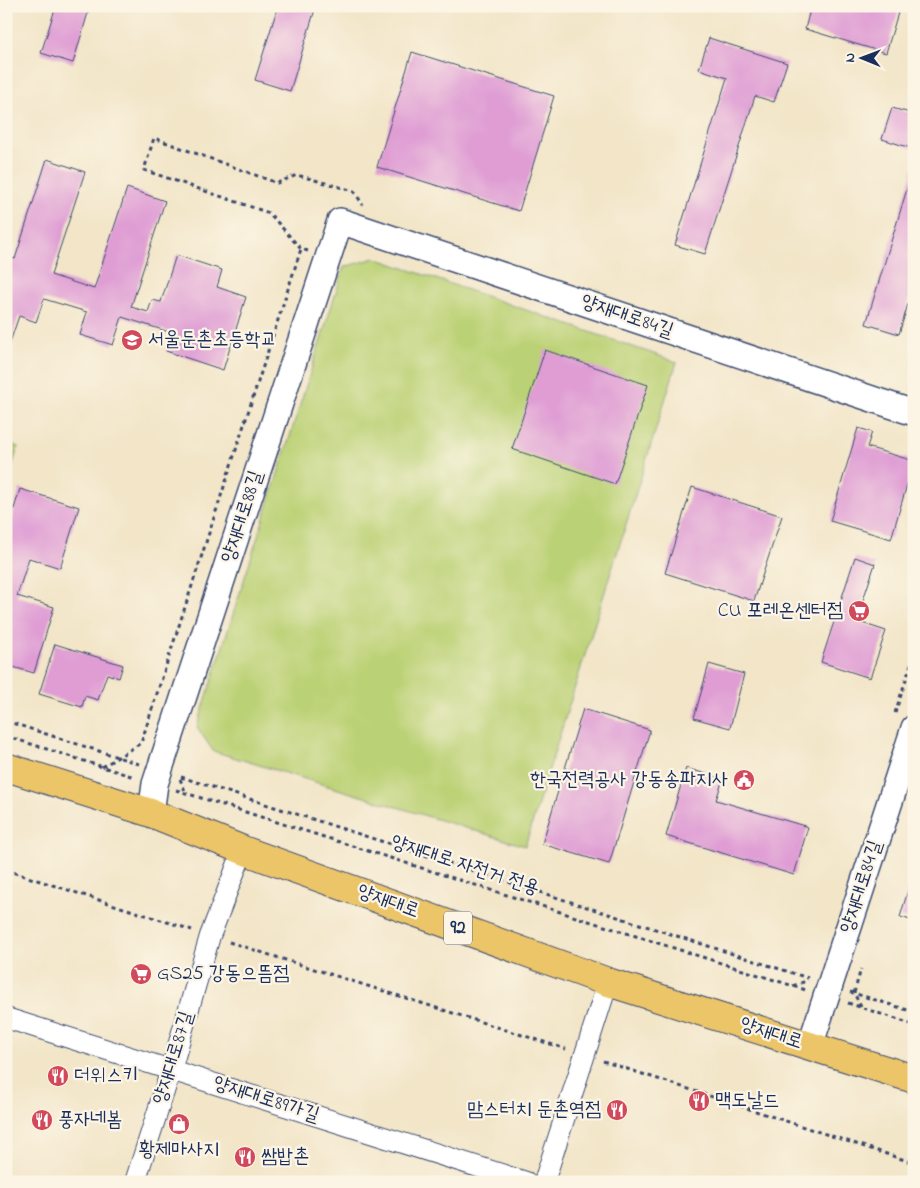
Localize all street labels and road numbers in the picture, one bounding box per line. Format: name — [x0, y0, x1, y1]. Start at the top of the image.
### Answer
street label: 양재대로84길 — [577, 288, 677, 346]
street label: 양재대로88길 — [214, 467, 272, 567]
street label: 양재대로 자전거 전용 — [388, 831, 542, 901]
street label: 양재대로84길 — [833, 837, 891, 937]
street label: 양재대로 — [354, 880, 422, 924]
road number: 92 — [444, 911, 472, 944]
street label: 양재대로87길 — [146, 1008, 202, 1108]
street label: 양재대로 — [736, 1010, 806, 1058]
street label: 양재대로89가길 — [209, 1069, 323, 1131]

